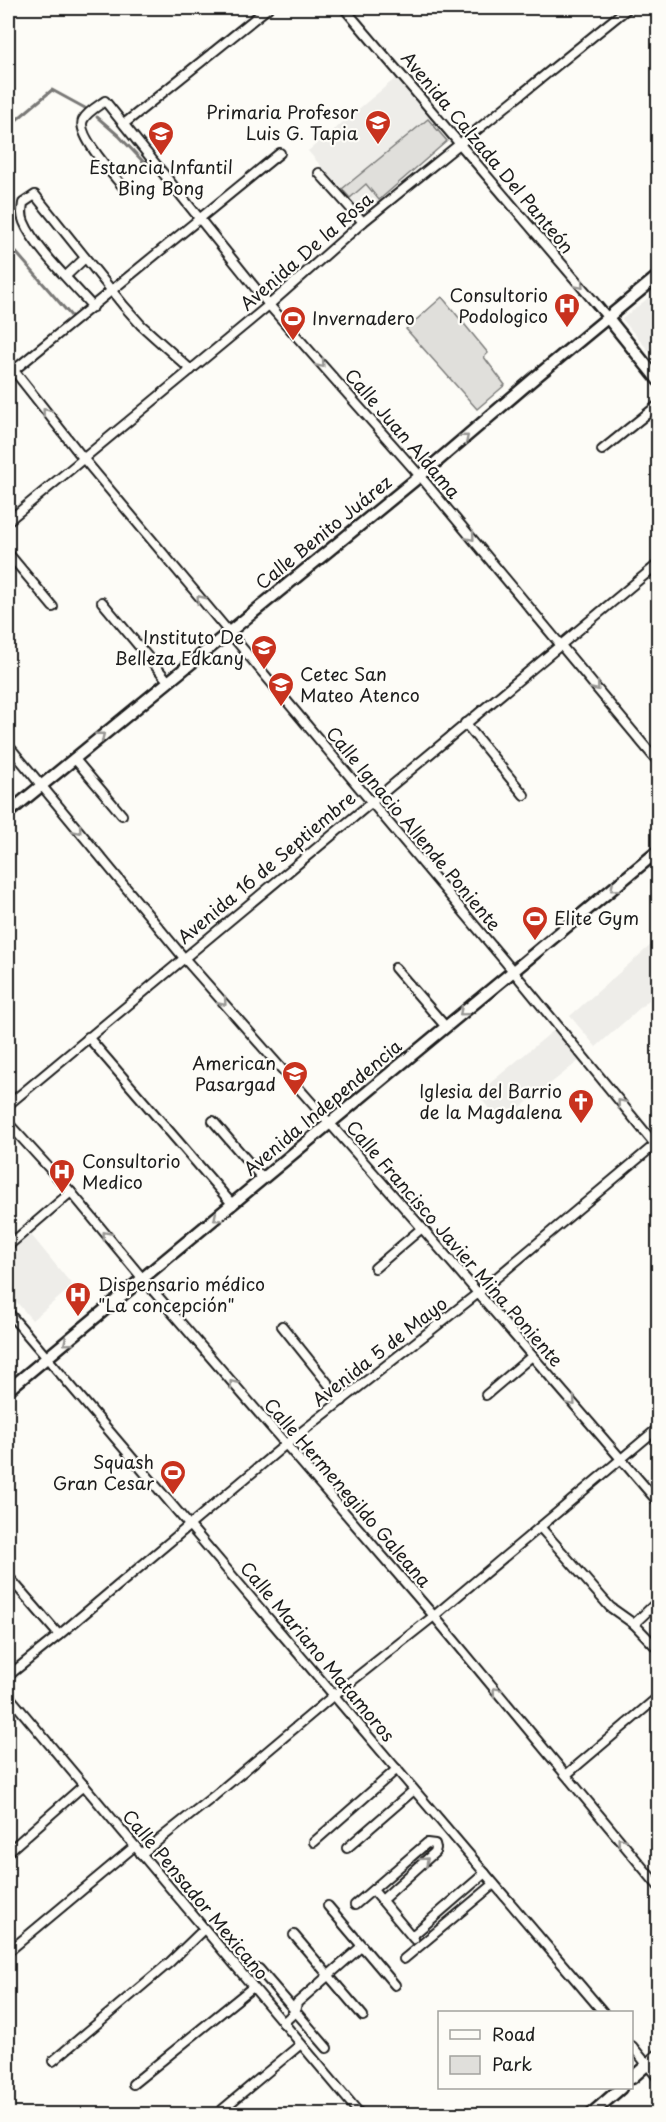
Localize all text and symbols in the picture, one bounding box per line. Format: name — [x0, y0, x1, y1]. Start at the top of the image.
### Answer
street label: Avenida Calzada Del Panteón — [395, 45, 581, 259]
place label: Primaria Profesor Luis G. Tapia — [206, 98, 359, 146]
school or university icon: Primaria Profesor Luis G. Tapia — [363, 108, 393, 146]
school or university icon: Estancia Infantil Bing Bong — [146, 119, 176, 157]
place label: Estancia Infantil Bing Bong — [89, 153, 233, 201]
street label: Avenida De la Rosa — [234, 185, 379, 316]
one-way arrow — [573, 278, 584, 289]
place label: Consultorio Podologico — [450, 281, 548, 329]
hospital icon: Consultorio Podologico — [552, 291, 582, 329]
sports icon: Invernadero — [278, 304, 308, 342]
place label: Invernadero — [312, 304, 415, 331]
one-way arrow — [314, 357, 325, 368]
street label: Calle Juan Aldama — [339, 362, 468, 505]
one-way arrow — [43, 408, 54, 419]
one-way arrow — [458, 434, 469, 445]
street label: Calle Benito Juárez — [249, 468, 397, 595]
one-way arrow — [464, 530, 475, 541]
one-way arrow — [197, 594, 208, 605]
place label: Instituto De Belleza Edkany — [114, 623, 244, 671]
school or university icon: Instituto De Belleza Edkany — [249, 633, 279, 671]
place label: Cetec San Mateo Atenco — [300, 660, 420, 708]
school or university icon: Cetec San Mateo Atenco — [266, 670, 296, 708]
one-way arrow — [588, 680, 599, 691]
street label: Calle Ignacio Allende Poniente — [320, 720, 508, 936]
one-way arrow — [94, 732, 105, 743]
street label: Avenida 16 de Septiembre — [171, 784, 361, 950]
one-way arrow — [71, 823, 82, 834]
one-way arrow — [610, 881, 621, 892]
sports icon: Elite Gym — [520, 904, 550, 942]
place label: Elite Gym — [554, 904, 639, 931]
one-way arrow — [216, 995, 227, 1006]
one-way arrow — [459, 1005, 470, 1016]
street label: Avenida Independencia — [237, 1032, 407, 1181]
place label: American Pasargad — [192, 1049, 276, 1097]
school or university icon: American Pasargad — [280, 1059, 310, 1097]
place label: Iglesia del Barrio de la Magdalena — [419, 1077, 563, 1125]
church icon: Iglesia del Barrio de la Magdalena — [566, 1087, 596, 1125]
one-way arrow — [618, 1099, 629, 1110]
street label: Calle Francisco Javier Mina Poniente — [340, 1114, 570, 1372]
place label: Consultorio Medico — [82, 1147, 180, 1195]
hospital icon: Consultorio Medico — [47, 1157, 77, 1195]
one-way arrow — [213, 1211, 224, 1222]
one-way arrow — [103, 1231, 114, 1242]
place label: Dispensario médico "La concepción" — [98, 1270, 265, 1318]
hospital icon: Dispensario médico "La concepción" — [63, 1280, 93, 1318]
street label: Avenida 5 de Mayo — [306, 1289, 452, 1412]
one-way arrow — [63, 1335, 74, 1346]
one-way arrow — [229, 1380, 240, 1391]
street label: Calle Hermenegildo Galeana — [258, 1391, 439, 1593]
one-way arrow — [565, 1395, 576, 1406]
place label: Squash Gran Cesar — [53, 1448, 155, 1496]
sports icon: Squash Gran Cesar — [158, 1458, 188, 1496]
street label: Calle Mariano Matamoros — [234, 1555, 402, 1747]
one-way arrow — [493, 1687, 504, 1698]
street label: Calle Pensador Mexicano — [117, 1803, 276, 1985]
one-way arrow — [617, 1837, 628, 1848]
one-way arrow — [418, 1857, 429, 1868]
legend — [438, 2011, 633, 2089]
text: Road — [492, 2020, 536, 2047]
text: Park — [492, 2050, 532, 2077]

